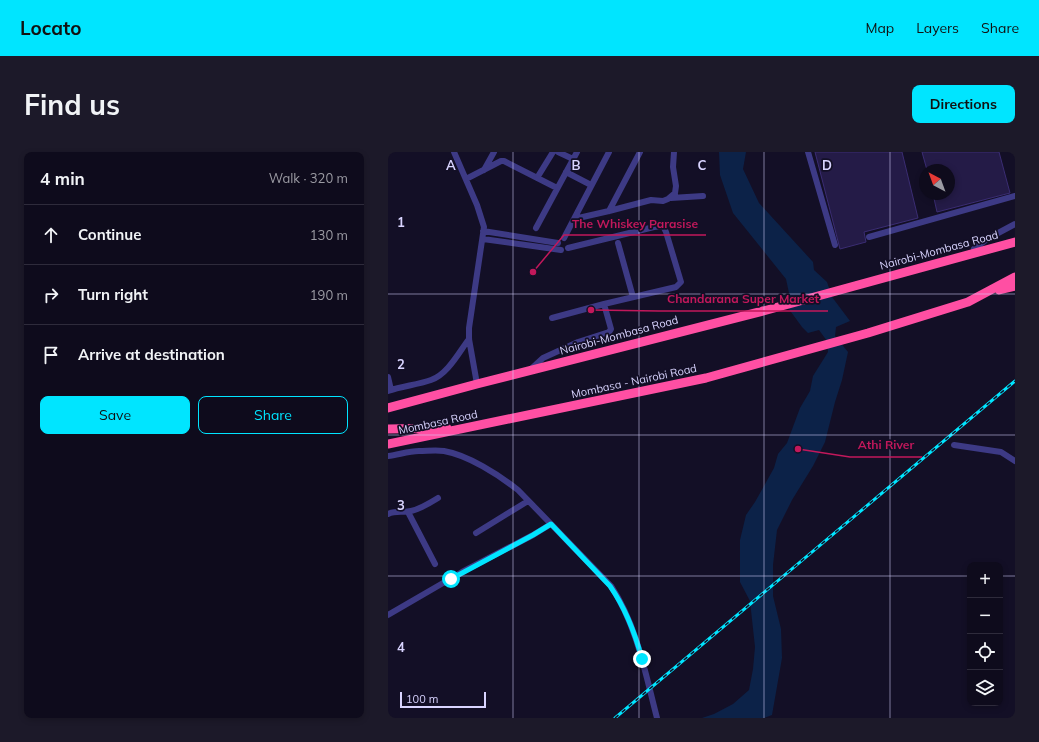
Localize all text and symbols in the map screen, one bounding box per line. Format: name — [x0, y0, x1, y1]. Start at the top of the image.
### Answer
text: Locato — [20, 16, 81, 40]
text: Map — [865, 19, 894, 37]
text: Layers — [916, 19, 959, 37]
text: Share — [981, 19, 1019, 37]
button: Directions — [912, 85, 1015, 123]
text: Find us — [24, 87, 120, 122]
text: A — [446, 157, 456, 173]
text: B — [572, 157, 581, 173]
text: C — [698, 157, 707, 173]
text: D — [822, 157, 832, 173]
north arrow — [919, 164, 955, 200]
text: 4 min — [40, 168, 85, 189]
text: Walk · 320 m — [269, 170, 348, 186]
callout: The Whiskey Parasise — [564, 211, 706, 235]
text: 1 — [397, 214, 405, 230]
text: The Whiskey Parasise — [572, 216, 698, 231]
icon: ahead — [40, 224, 62, 246]
text: Continue — [78, 225, 141, 244]
text: 130 m — [310, 227, 348, 243]
street label: Nairobi-Mombasa Road — [878, 227, 1000, 273]
icon: right — [40, 284, 62, 306]
text: Turn right — [78, 285, 148, 304]
text: 190 m — [310, 287, 348, 303]
callout: Chandarana Super Market — [659, 287, 828, 311]
text: Chandarana Super Market — [667, 291, 820, 306]
street label: Nairobi-Mombasa Road — [558, 312, 680, 358]
icon: arrive — [40, 344, 62, 366]
text: Arrive at destination — [78, 345, 225, 364]
text: 2 — [397, 356, 405, 372]
street label: Mombasa - Nairobi Road — [570, 361, 698, 401]
button: Save — [40, 396, 190, 434]
button: Share — [198, 396, 348, 434]
street label: Mombasa Road — [397, 407, 479, 437]
callout: Athi River — [850, 433, 922, 457]
text: Athi River — [858, 437, 914, 452]
text: 3 — [397, 497, 405, 513]
map controls — [967, 562, 1003, 706]
button: + — [967, 562, 1003, 598]
route start — [442, 570, 460, 588]
button: − — [967, 598, 1003, 634]
button: locate — [967, 634, 1003, 670]
text: 4 — [397, 639, 405, 655]
route end — [633, 650, 651, 668]
button: layers — [967, 670, 1003, 706]
scale bar — [400, 690, 486, 709]
text: 100 m — [406, 692, 438, 706]

